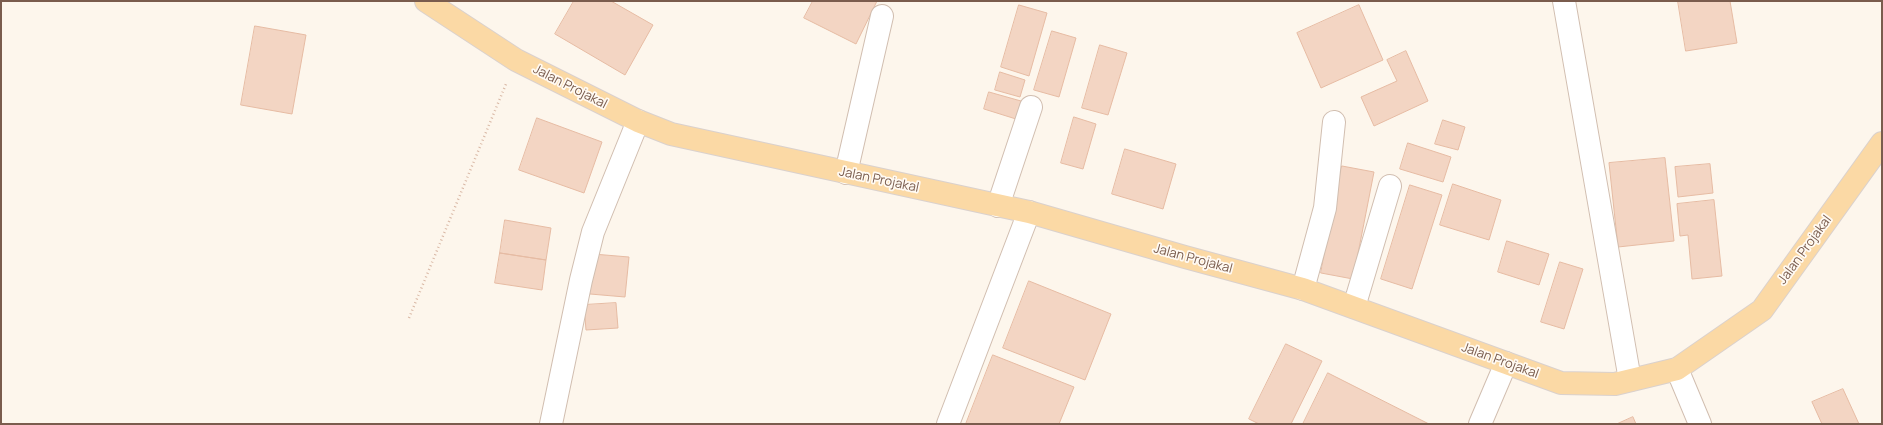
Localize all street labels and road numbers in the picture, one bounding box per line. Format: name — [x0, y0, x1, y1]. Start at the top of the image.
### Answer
street label: Jalan Projakal — [530, 62, 610, 112]
street label: Jalan Projakal — [838, 164, 920, 196]
street label: Jalan Projakal — [1775, 213, 1835, 287]
street label: Jalan Projakal — [1152, 241, 1234, 277]
street label: Jalan Projakal — [1459, 340, 1541, 382]

